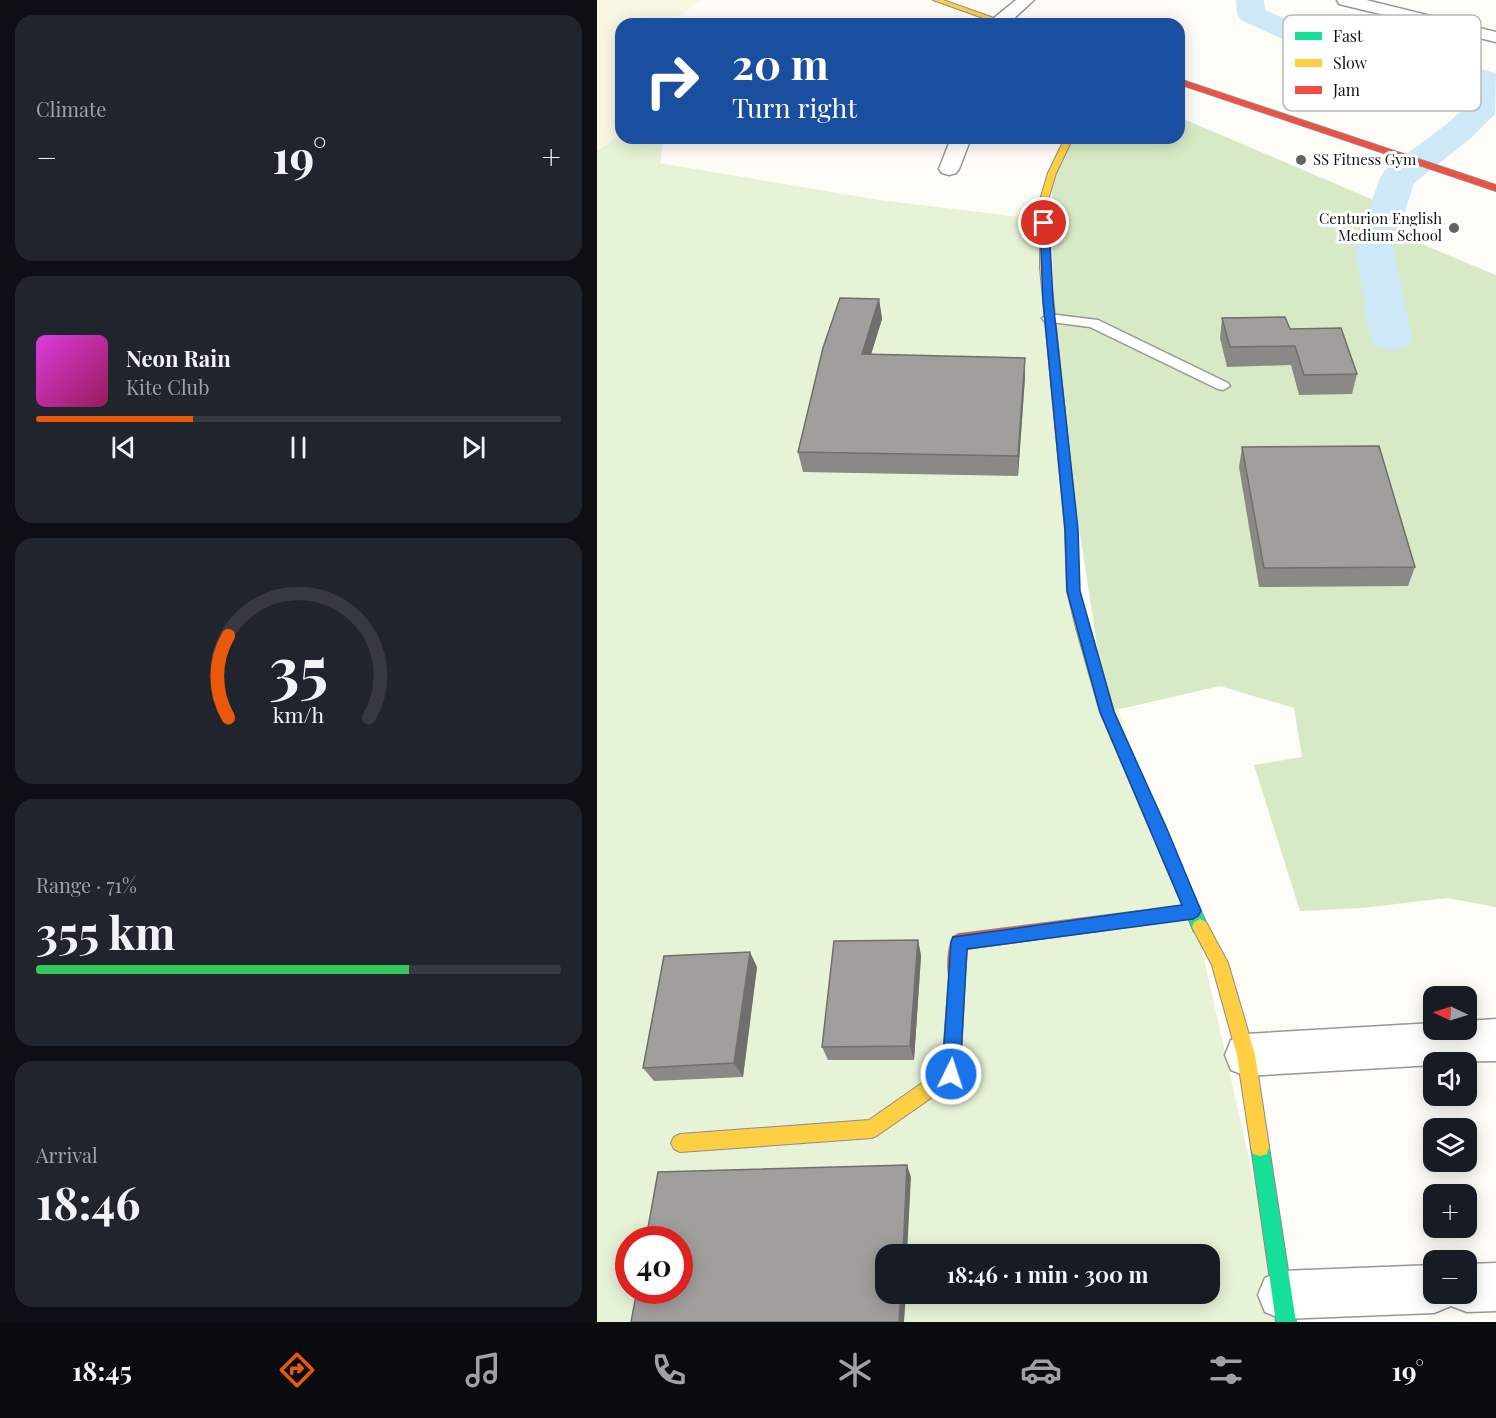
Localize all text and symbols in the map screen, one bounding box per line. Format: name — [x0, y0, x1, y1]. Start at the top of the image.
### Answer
legend — [1283, 15, 1481, 111]
text: Fast — [1333, 25, 1363, 46]
text: 20 m — [732, 35, 829, 91]
icon: right — [633, 42, 711, 120]
text: Slow — [1333, 52, 1368, 73]
text: Jam — [1332, 79, 1360, 100]
text: Turn right — [732, 89, 857, 125]
text: Climate — [36, 95, 106, 122]
text: 19° — [272, 125, 327, 185]
text: − — [36, 134, 57, 178]
text: + — [542, 134, 561, 178]
place label: SS Fitness Gym — [1313, 149, 1417, 169]
marker: SS Fitness Gym — [1294, 153, 1308, 167]
pin — [1018, 197, 1069, 248]
icon: arrive — [1027, 206, 1060, 239]
place label: Centurion English Medium School — [1319, 208, 1442, 245]
marker: Centurion English Medium School — [1447, 221, 1461, 235]
text: Neon Rain — [126, 343, 231, 373]
text: Kite Club — [126, 373, 210, 400]
icon: previous — [107, 431, 140, 464]
icon: pause — [282, 431, 315, 464]
icon: next — [457, 431, 490, 464]
text: 35 — [269, 624, 328, 708]
text: km/h — [273, 700, 325, 728]
text: Range · 71% — [36, 871, 137, 898]
text: 355 km — [36, 901, 176, 961]
north arrow — [1423, 986, 1477, 1040]
map controls — [1423, 986, 1477, 1304]
position arrow — [919, 1042, 983, 1106]
button: sound — [1423, 1052, 1477, 1106]
button: layers — [1423, 1118, 1477, 1172]
text: Arrival — [36, 1141, 98, 1168]
text: 18:46 — [36, 1171, 141, 1231]
button: + — [1423, 1184, 1477, 1238]
speed limit sign: 40 — [615, 1226, 693, 1304]
button: − — [1423, 1250, 1477, 1304]
text: 18:46 · 1 min · 300 m — [947, 1259, 1148, 1289]
icon: directions — [276, 1349, 318, 1391]
icon: music — [462, 1349, 504, 1391]
icon: phone — [648, 1349, 690, 1391]
icon: climate — [834, 1349, 876, 1391]
icon: car — [1020, 1349, 1062, 1391]
icon: filters — [1205, 1349, 1247, 1391]
text: 18:45 — [72, 1352, 132, 1388]
text: 19° — [1391, 1352, 1424, 1388]

